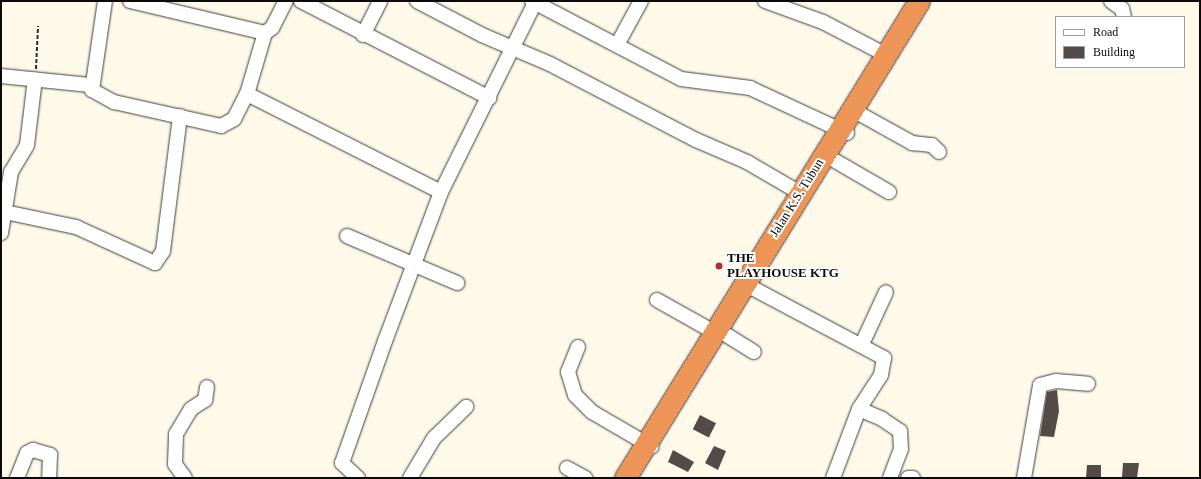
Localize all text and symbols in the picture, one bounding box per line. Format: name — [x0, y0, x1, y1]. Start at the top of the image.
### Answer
legend — [1055, 16, 1185, 68]
text: Road — [1093, 25, 1118, 39]
text: Building — [1093, 45, 1135, 59]
street label: Jalan K.S. Tubun — [767, 156, 827, 240]
place label: THE PLAYHOUSE KTG — [727, 251, 839, 282]
marker: THE PLAYHOUSE KTG — [714, 261, 724, 271]

